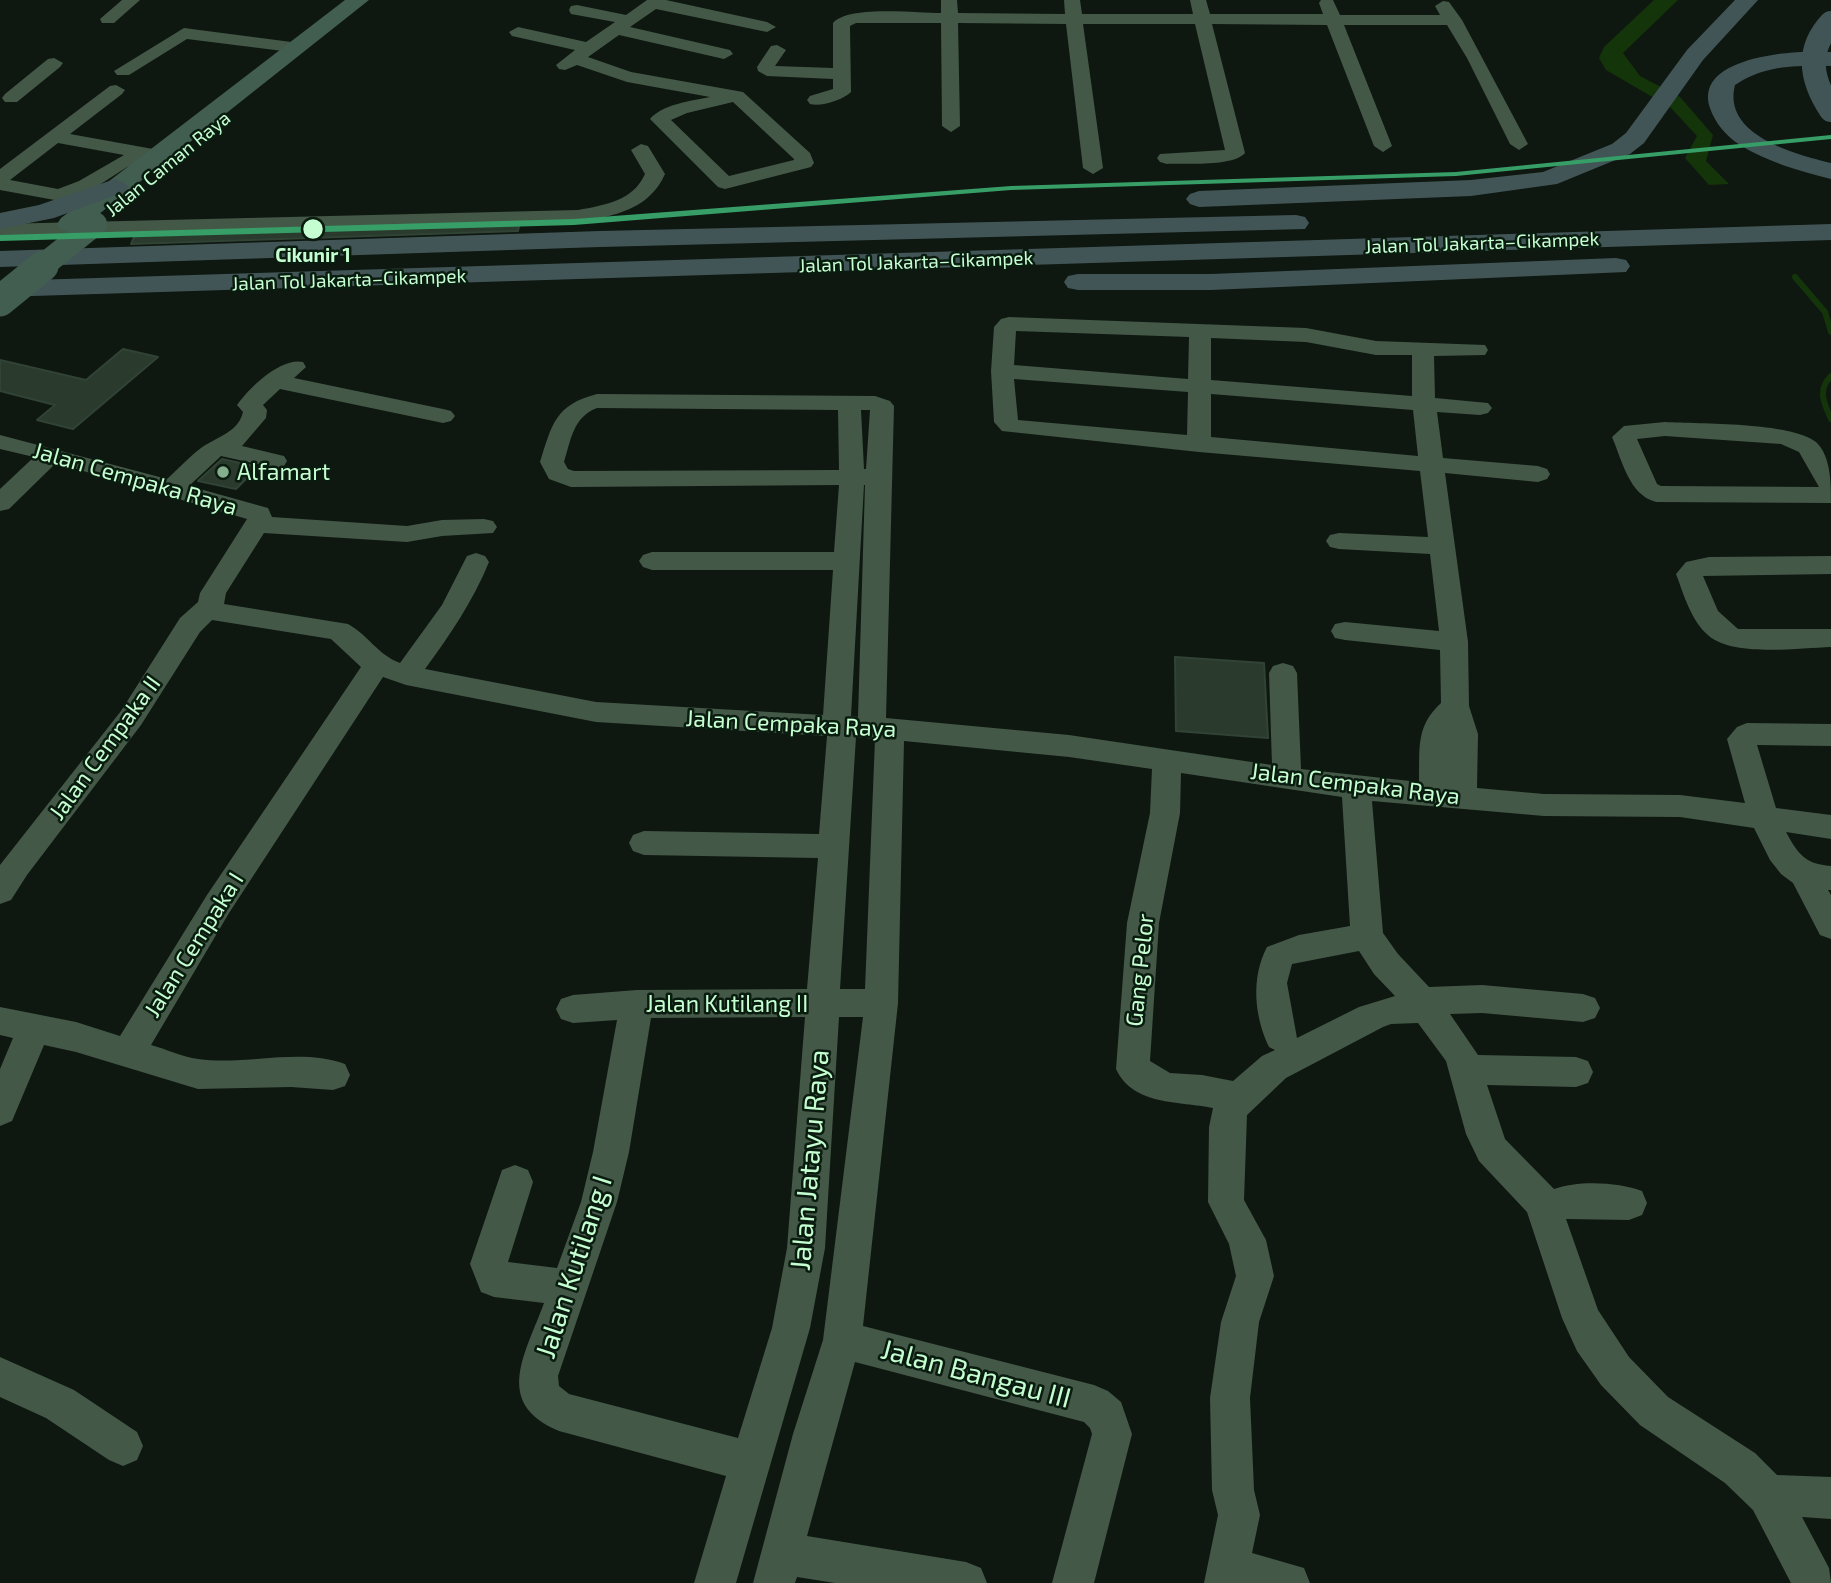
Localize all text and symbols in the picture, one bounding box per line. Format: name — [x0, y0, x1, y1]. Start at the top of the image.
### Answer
street label: Jalan Caman Raya — [101, 107, 235, 221]
marker: Cikunir 1 — [301, 217, 325, 241]
street label: Jalan Tol Jakarta–Cikampek — [1364, 228, 1600, 258]
place label: Cikunir 1 — [275, 245, 351, 267]
street label: Jalan Tol Jakarta–Cikampek — [798, 247, 1034, 277]
street label: Jalan Tol Jakarta–Cikampek — [231, 265, 467, 295]
street label: Jalan Cempaka Raya — [30, 437, 240, 521]
place label: Alfamart — [237, 458, 330, 486]
marker: Alfamart — [215, 464, 231, 480]
street label: Jalan Cempaka II — [43, 671, 167, 825]
street label: Jalan Cempaka Raya — [685, 705, 897, 743]
street label: Jalan Cempaka Raya — [1249, 757, 1461, 811]
street label: Jalan Cempaka I — [138, 868, 250, 1022]
street label: Gang Pelor — [1120, 912, 1160, 1028]
street label: Jalan Kutilang II — [646, 990, 808, 1018]
street label: Jalan Jatayu Raya — [784, 1048, 836, 1272]
street label: Jalan Kutilang I — [529, 1171, 619, 1363]
street label: Jalan Bangau III — [877, 1333, 1075, 1415]

